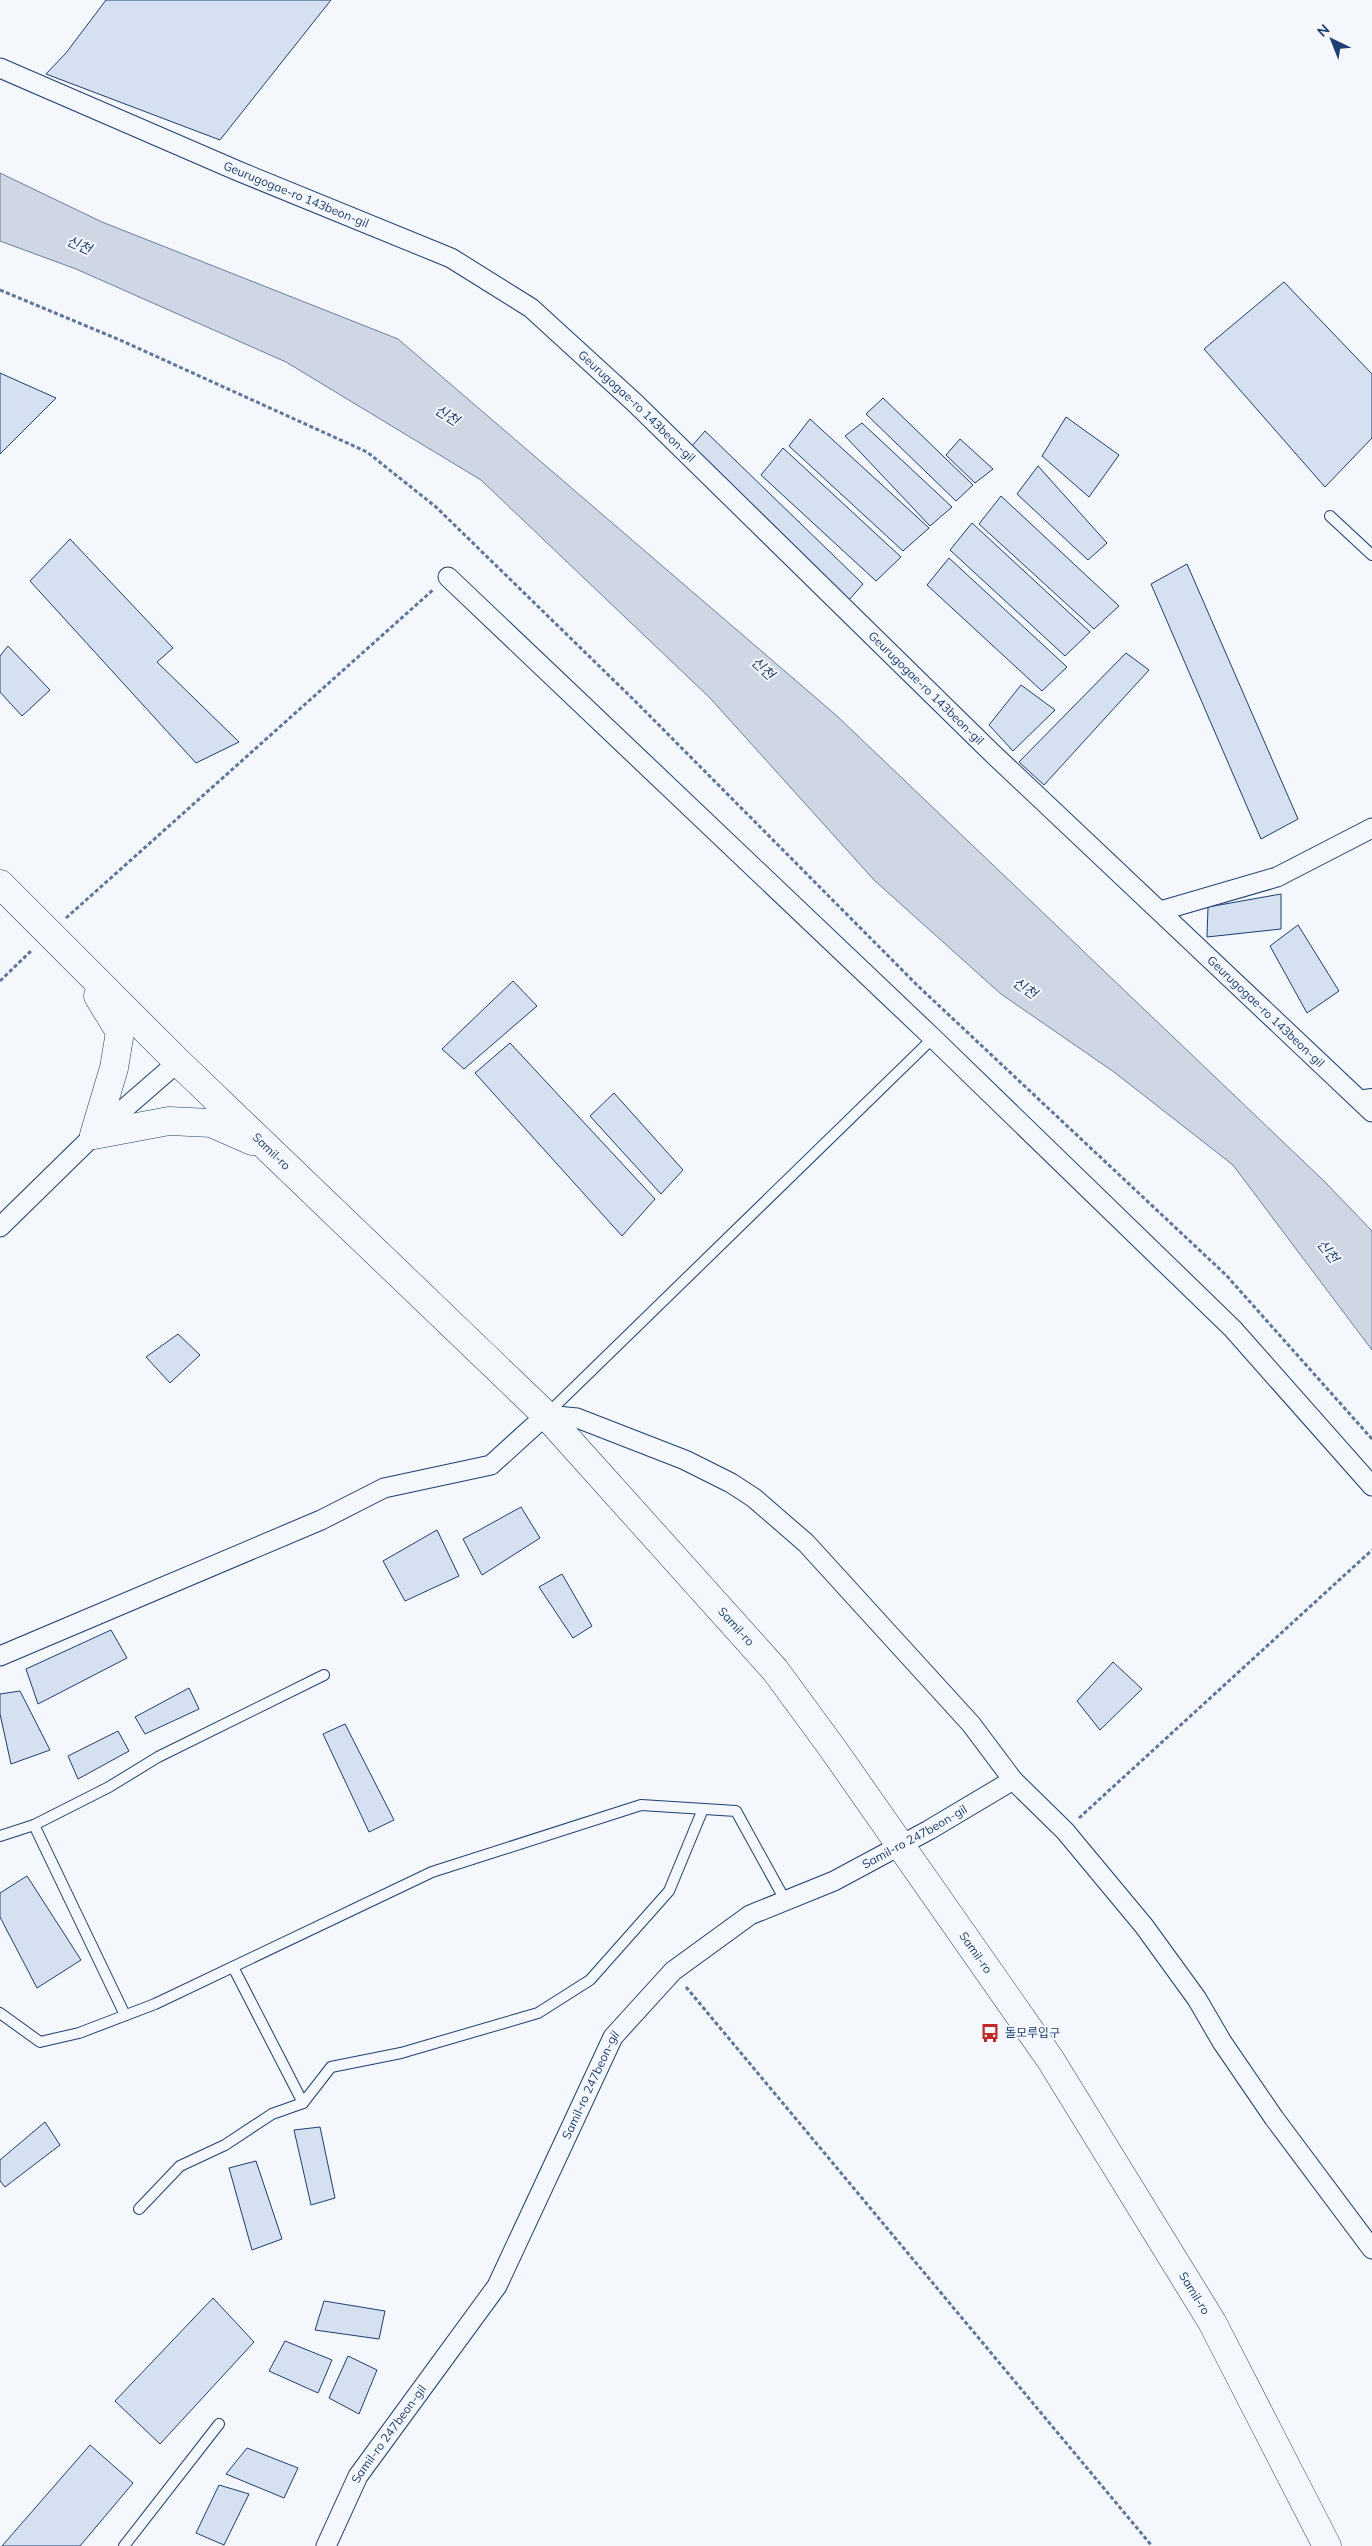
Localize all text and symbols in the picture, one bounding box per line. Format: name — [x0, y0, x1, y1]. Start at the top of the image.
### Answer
north arrow — [1307, 15, 1357, 65]
text: N — [1313, 20, 1333, 41]
street label: Geurugogae-ro 143beon-gil — [221, 158, 371, 231]
water label: 신천 — [64, 232, 95, 259]
street label: Geurugogae-ro 143beon-gil — [575, 347, 699, 465]
water label: 신천 — [431, 401, 464, 430]
street label: Geurugogae-ro 143beon-gil — [865, 628, 987, 748]
water label: 신천 — [747, 653, 779, 684]
street label: Geurugogae-ro 143beon-gil — [1204, 952, 1328, 1070]
water label: 신천 — [1009, 973, 1042, 1003]
street label: Samil-ro — [249, 1129, 294, 1173]
water label: 신천 — [1313, 1235, 1344, 1268]
street label: Samil-ro — [715, 1604, 758, 1649]
street label: Samil-ro 247beon-gil — [859, 1801, 970, 1872]
street label: Samil-ro — [956, 1929, 996, 1976]
bus stop icon: 돌모루입구 — [979, 2022, 1001, 2044]
place label: 돌모루입구 — [1005, 2025, 1060, 2040]
street label: Samil-ro 247beon-gil — [558, 2027, 622, 2142]
street label: Samil-ro — [1176, 2269, 1214, 2317]
street label: Samil-ro 247beon-gil — [348, 2382, 429, 2485]

